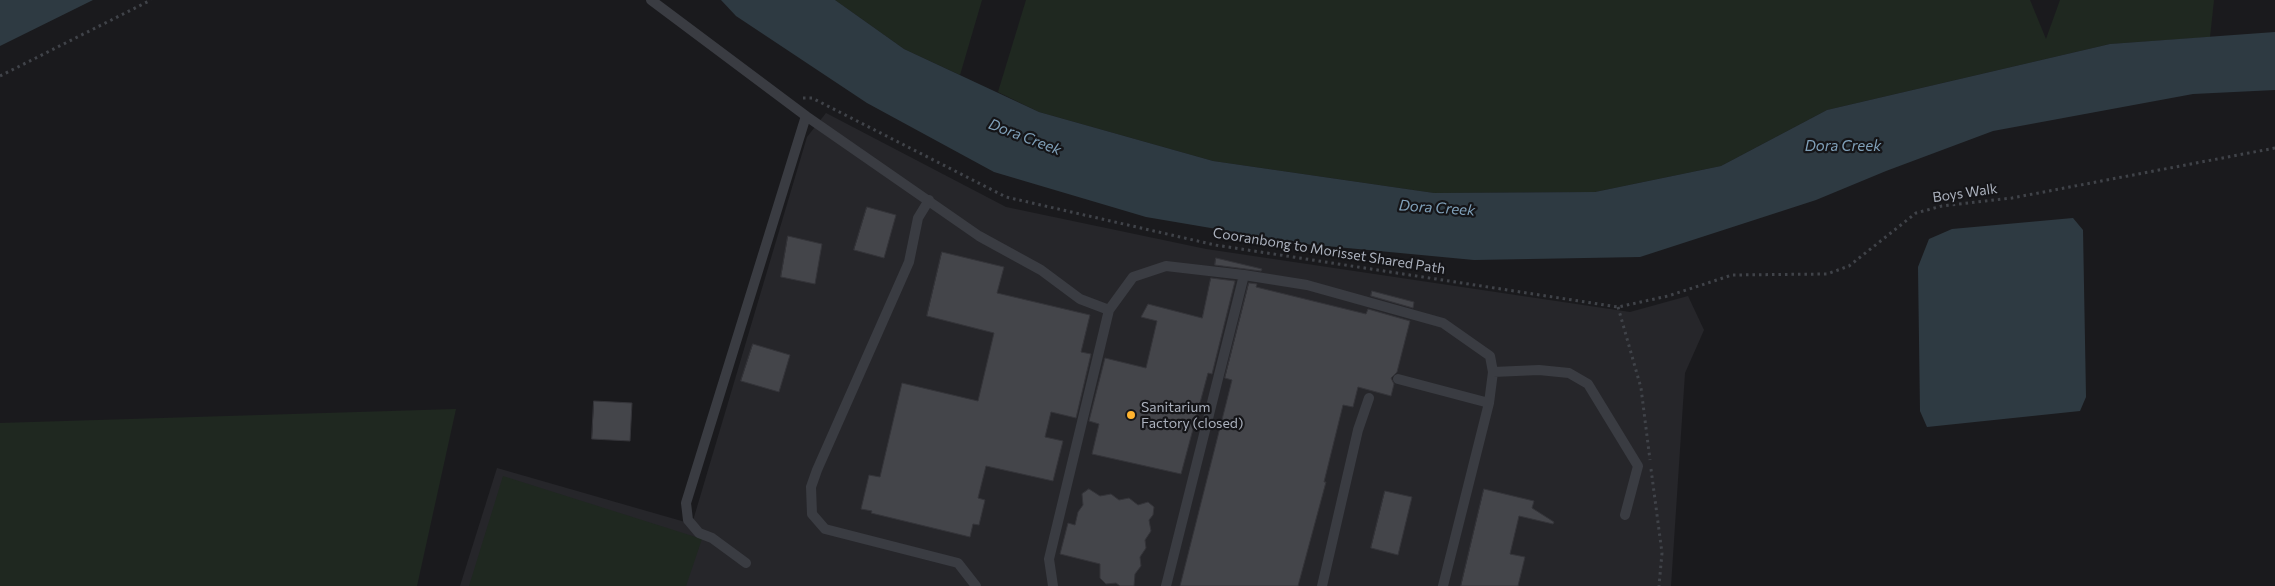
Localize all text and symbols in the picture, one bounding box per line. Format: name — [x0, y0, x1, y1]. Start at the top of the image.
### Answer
water label: Dora Creek — [986, 115, 1064, 159]
water label: Dora Creek — [1805, 137, 1881, 155]
street label: Boys Walk — [1931, 180, 1999, 206]
water label: Dora Creek — [1398, 196, 1476, 220]
street label: Cooranbong to Morisset Shared Path — [1212, 224, 1446, 278]
place label: Sanitarium Factory (closed) — [1141, 399, 1243, 432]
marker: Sanitarium Factory (closed) — [1125, 409, 1137, 421]

